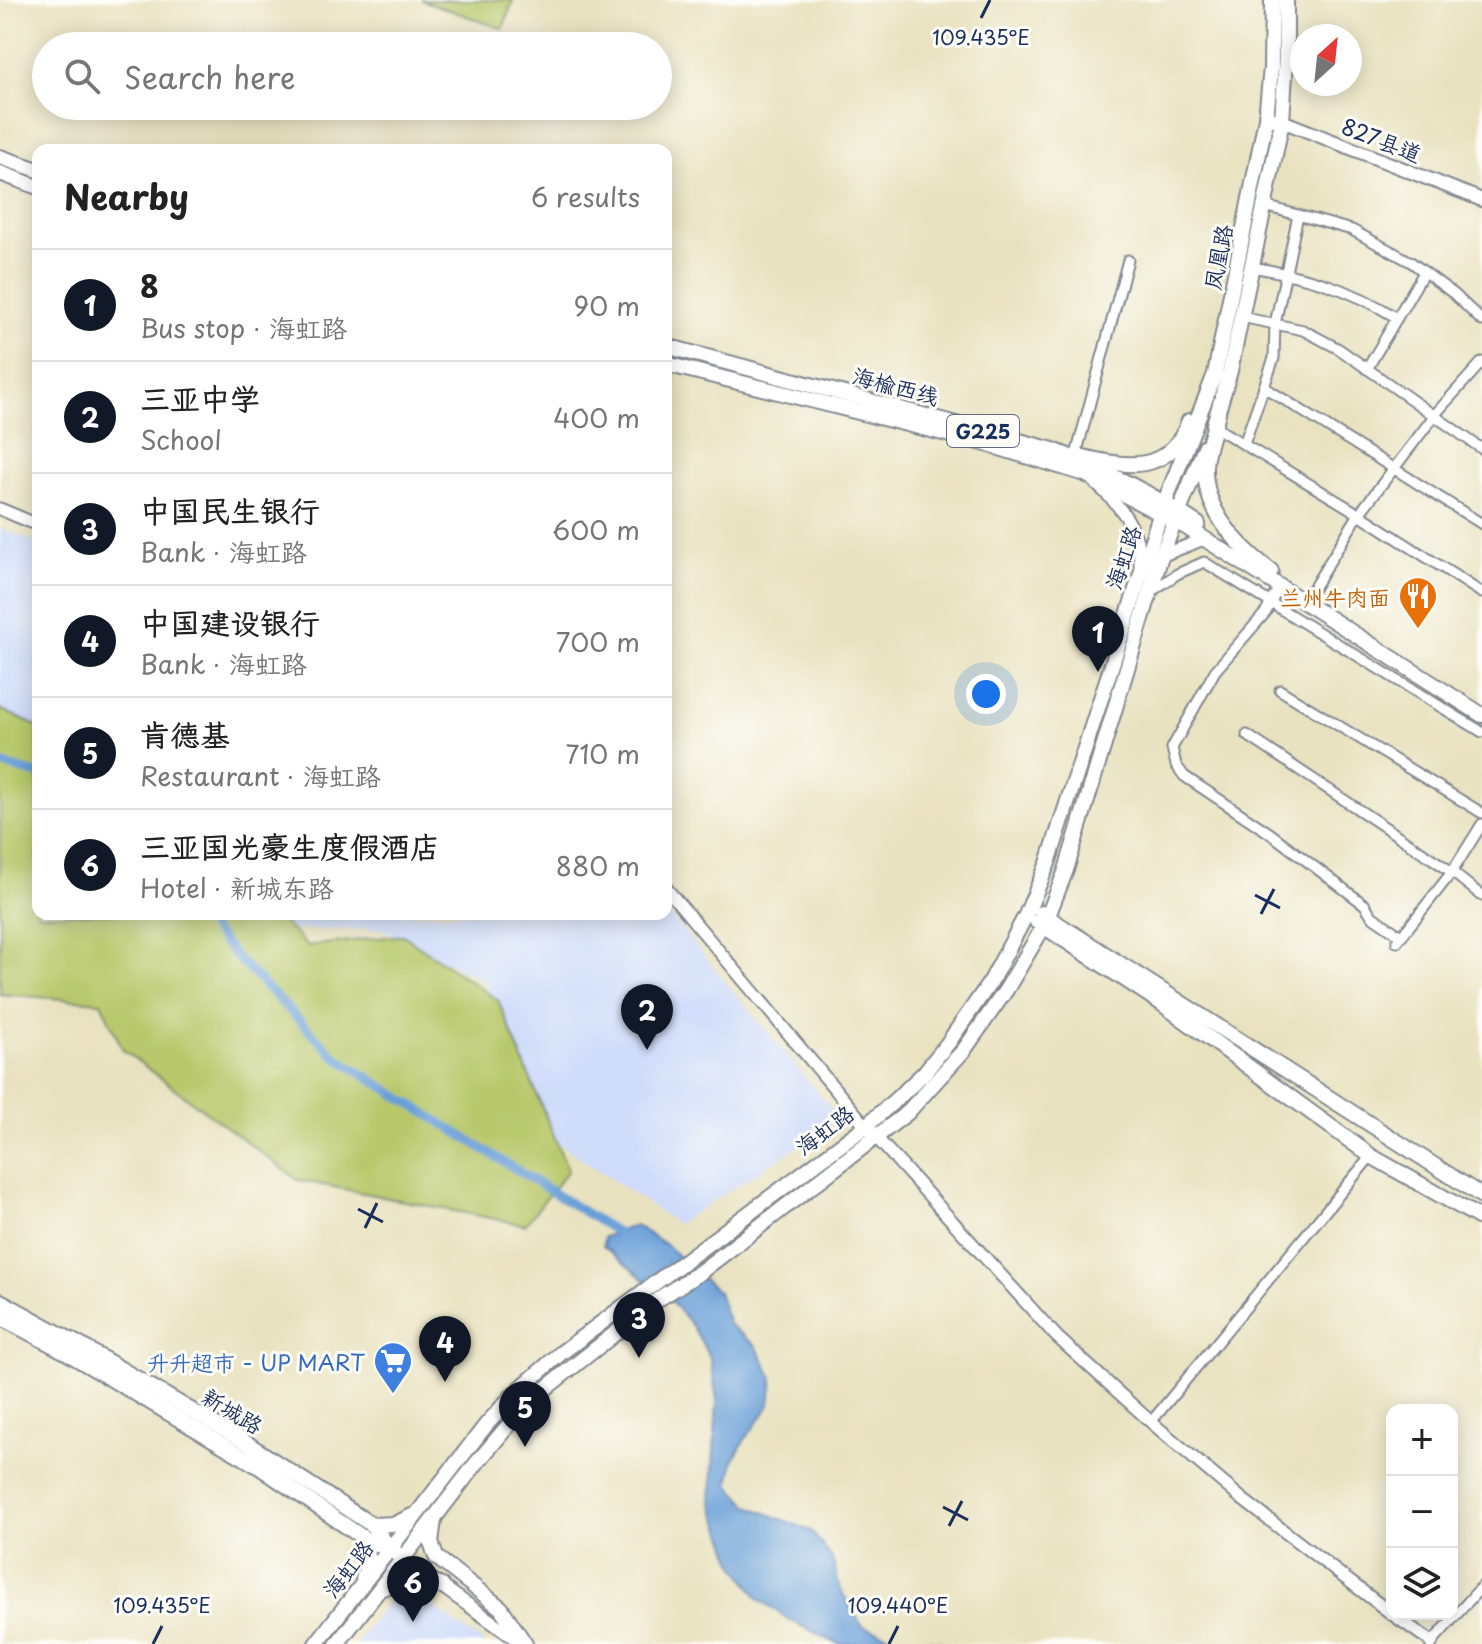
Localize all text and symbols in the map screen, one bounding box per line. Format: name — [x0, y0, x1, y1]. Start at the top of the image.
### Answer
text: 109.435°E — [932, 22, 1030, 52]
north arrow — [1290, 24, 1362, 96]
search box — [32, 32, 672, 120]
icon: search — [60, 54, 104, 98]
text: Search here — [124, 54, 296, 99]
street label: 827县道 — [1337, 109, 1427, 169]
text: Nearby — [64, 170, 189, 222]
text: 6 results — [531, 177, 640, 216]
street label: 凤凰路 — [1195, 221, 1239, 293]
text: 8 — [140, 263, 159, 308]
text: 1 — [84, 286, 96, 325]
text: 90 m — [573, 286, 640, 325]
text: Bus stop · 海虹路 — [140, 308, 347, 347]
street label: 海榆西线 — [849, 358, 943, 412]
text: 三亚中学 — [140, 375, 260, 420]
text: 2 — [81, 398, 99, 437]
text: 400 m — [553, 398, 640, 437]
road number: G225 — [947, 415, 1019, 447]
text: School — [140, 420, 222, 459]
text: 中国民生银行 — [140, 487, 320, 532]
text: 3 — [81, 510, 99, 549]
text: 600 m — [552, 510, 640, 549]
street label: 海虹路 — [1096, 520, 1148, 594]
text: Bank · 海虹路 — [140, 532, 307, 571]
restaurant icon: 兰州牛肉面 — [1397, 575, 1439, 630]
place label: 兰州牛肉面 — [1280, 580, 1390, 613]
text: 中国建设银行 — [140, 599, 320, 644]
pin: 1 — [1072, 606, 1124, 672]
text: 4 — [81, 622, 99, 661]
text: 700 m — [556, 622, 640, 661]
text: Bank · 海虹路 — [140, 644, 307, 683]
your location — [966, 674, 1006, 714]
text: 肯德基 — [140, 711, 230, 756]
text: 5 — [82, 734, 98, 773]
text: 710 m — [566, 734, 640, 773]
text: Restaurant · 海虹路 — [140, 756, 381, 795]
text: 三亚国光豪生度假酒店 — [140, 823, 440, 868]
text: 6 — [81, 846, 99, 885]
text: 880 m — [556, 846, 640, 885]
text: Hotel · 新城东路 — [140, 868, 334, 907]
pin: 2 — [621, 984, 673, 1050]
street label: 海虹路 — [788, 1096, 860, 1162]
pin: 3 — [613, 1292, 665, 1358]
pin: 4 — [419, 1316, 471, 1382]
supermarket icon: 升升超市 - UP MART — [372, 1340, 414, 1395]
place label: 升升超市 - UP MART — [147, 1345, 365, 1378]
street label: 新城路 — [196, 1379, 270, 1441]
pin: 5 — [499, 1381, 551, 1447]
map controls — [1386, 1404, 1458, 1620]
button: + — [1386, 1404, 1458, 1476]
button: − — [1386, 1476, 1458, 1548]
street label: 海虹路 — [314, 1532, 380, 1604]
button: layers — [1386, 1548, 1458, 1620]
pin: 6 — [387, 1556, 439, 1622]
text: 109.435°E — [113, 1590, 211, 1620]
text: 109.440°E — [848, 1590, 948, 1620]

